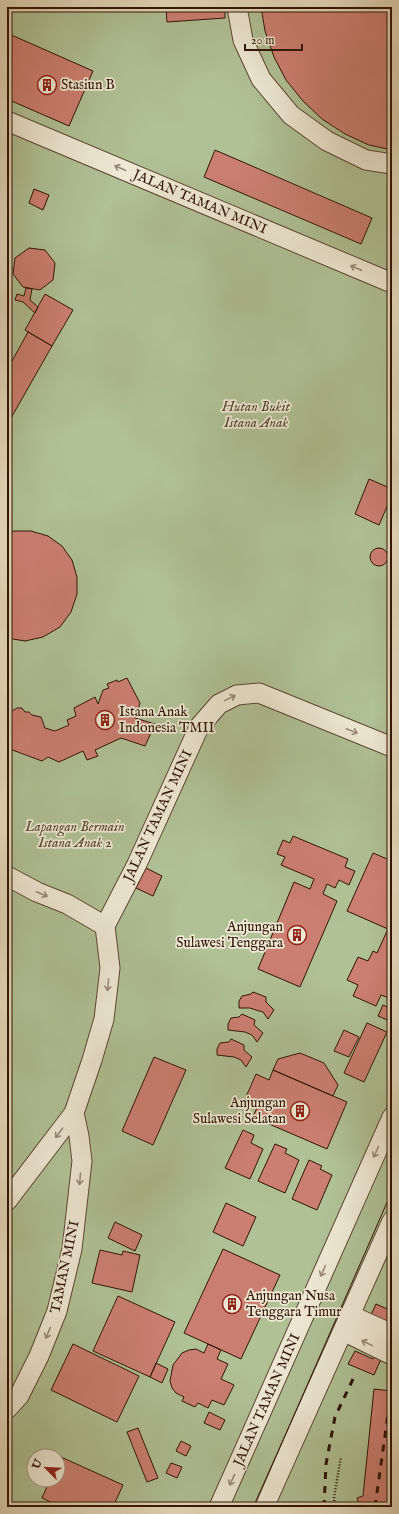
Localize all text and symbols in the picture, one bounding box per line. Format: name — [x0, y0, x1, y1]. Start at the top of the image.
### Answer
scale bar — [245, 26, 302, 52]
text: 20 m — [251, 33, 274, 48]
building icon: Stasiun B — [36, 74, 58, 96]
place label: Stasiun B — [61, 76, 115, 94]
one-way arrow — [115, 164, 127, 172]
street label: JALAN TAMAN MINI — [128, 165, 270, 238]
one-way arrow — [351, 264, 363, 271]
park label: Hutan Bukit Istana Anak — [221, 398, 290, 432]
one-way arrow — [224, 694, 236, 702]
place label: Istana Anak Indonesia TMII — [119, 703, 215, 737]
building icon: Istana Anak Indonesia TMII — [94, 709, 116, 731]
one-way arrow — [346, 727, 358, 735]
street label: JALAN TAMAN MINI — [119, 747, 197, 887]
park label: Lapangan Bermain Istana Anak 2 — [24, 818, 125, 852]
one-way arrow — [36, 890, 48, 898]
place label: Anjungan Sulawesi Tenggara — [176, 918, 284, 952]
building icon: Anjungan Sulawesi Tenggara — [286, 924, 308, 946]
one-way arrow — [104, 978, 112, 991]
place label: Anjungan Sulawesi Selatan — [193, 1094, 287, 1128]
building icon: Anjungan Sulawesi Selatan — [289, 1100, 311, 1122]
one-way arrow — [55, 1127, 63, 1138]
one-way arrow — [372, 1146, 379, 1158]
one-way arrow — [76, 1172, 84, 1185]
street label: TAMAN MINI — [46, 1219, 84, 1315]
one-way arrow — [319, 1265, 326, 1277]
place label: Anjungan Nusa Tenggara Timur — [245, 1287, 341, 1321]
building icon: Anjungan Nusa Tenggara Timur — [221, 1293, 243, 1315]
one-way arrow — [44, 1327, 52, 1339]
street label: JALAN TAMAN MINI — [229, 1331, 304, 1471]
one-way arrow — [362, 1339, 374, 1346]
north arrow — [26, 1448, 66, 1488]
text: U — [29, 1457, 46, 1472]
one-way arrow — [227, 1473, 235, 1485]

